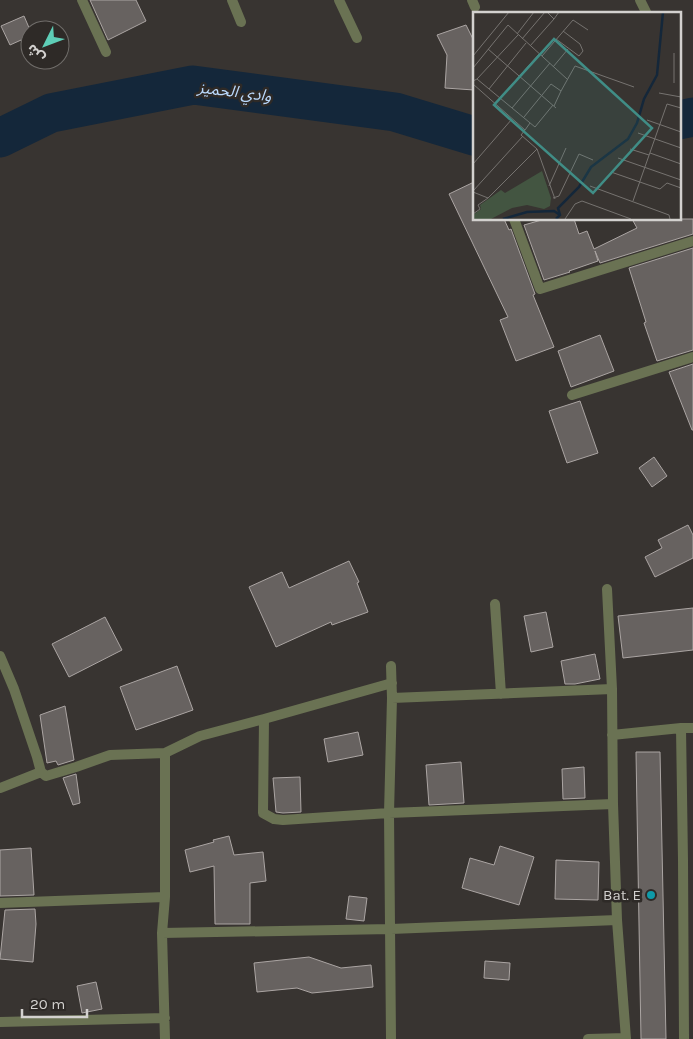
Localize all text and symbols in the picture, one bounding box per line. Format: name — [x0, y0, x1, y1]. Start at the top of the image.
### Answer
inset map — [473, 12, 680, 220]
north arrow — [20, 20, 70, 70]
text: ش — [23, 41, 48, 66]
water label: وادي الحميز — [195, 77, 273, 109]
place label: Bat. E — [603, 886, 641, 904]
marker: Bat. E — [645, 889, 657, 901]
scale bar — [22, 986, 88, 1018]
text: 20 m — [30, 995, 65, 1013]

